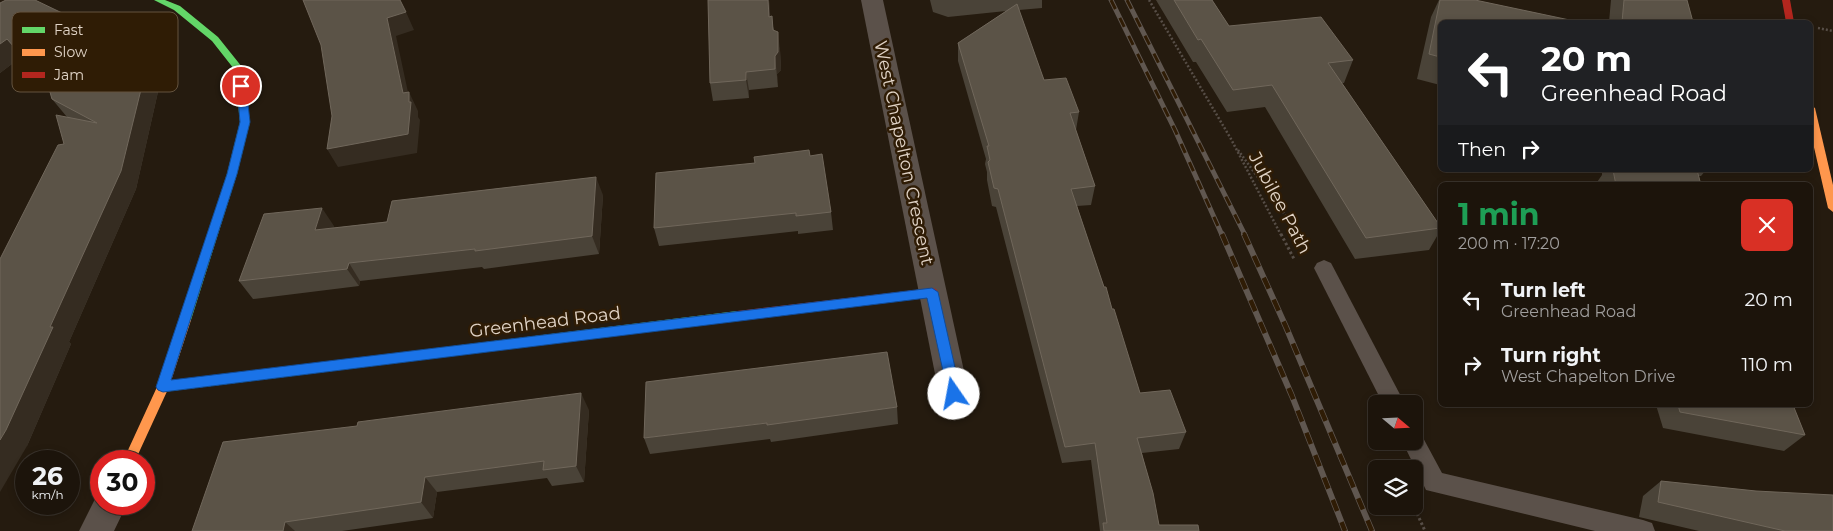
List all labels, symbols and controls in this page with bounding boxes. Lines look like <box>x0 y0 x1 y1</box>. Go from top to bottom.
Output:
legend <box>12 12 178 92</box>
text: Fast <box>54 21 84 39</box>
text: 20 m <box>1541 37 1632 80</box>
street label: West Chapelton Crescent <box>869 39 939 267</box>
icon: left <box>1458 40 1523 105</box>
text: Slow <box>54 43 88 61</box>
pin <box>220 65 262 107</box>
text: Jam <box>53 66 84 84</box>
icon: arrive <box>227 72 255 100</box>
text: Greenhead Road <box>1541 80 1727 107</box>
icon: right <box>1516 135 1544 163</box>
text: Then <box>1458 138 1506 161</box>
street label: Jubilee Path <box>1243 147 1316 258</box>
text: 1 min <box>1458 196 1539 233</box>
button: close <box>1741 199 1793 251</box>
text: 200 m · 17:20 <box>1458 234 1560 253</box>
text: Turn left <box>1501 279 1586 302</box>
icon: left <box>1458 286 1486 314</box>
text: 20 m <box>1745 288 1793 311</box>
street label: Greenhead Road <box>468 302 622 342</box>
text: Greenhead Road <box>1501 302 1636 321</box>
text: Turn right <box>1501 344 1601 367</box>
icon: right <box>1458 351 1486 379</box>
text: 110 m <box>1742 353 1793 376</box>
position arrow <box>927 367 979 419</box>
text: West Chapelton Drive <box>1501 367 1675 386</box>
north arrow <box>1368 395 1422 450</box>
map controls <box>1368 395 1423 515</box>
speed limit sign: 30 <box>90 450 155 515</box>
button: layers <box>1368 460 1423 515</box>
text: 26 <box>32 461 63 491</box>
text: km/h <box>31 487 64 502</box>

